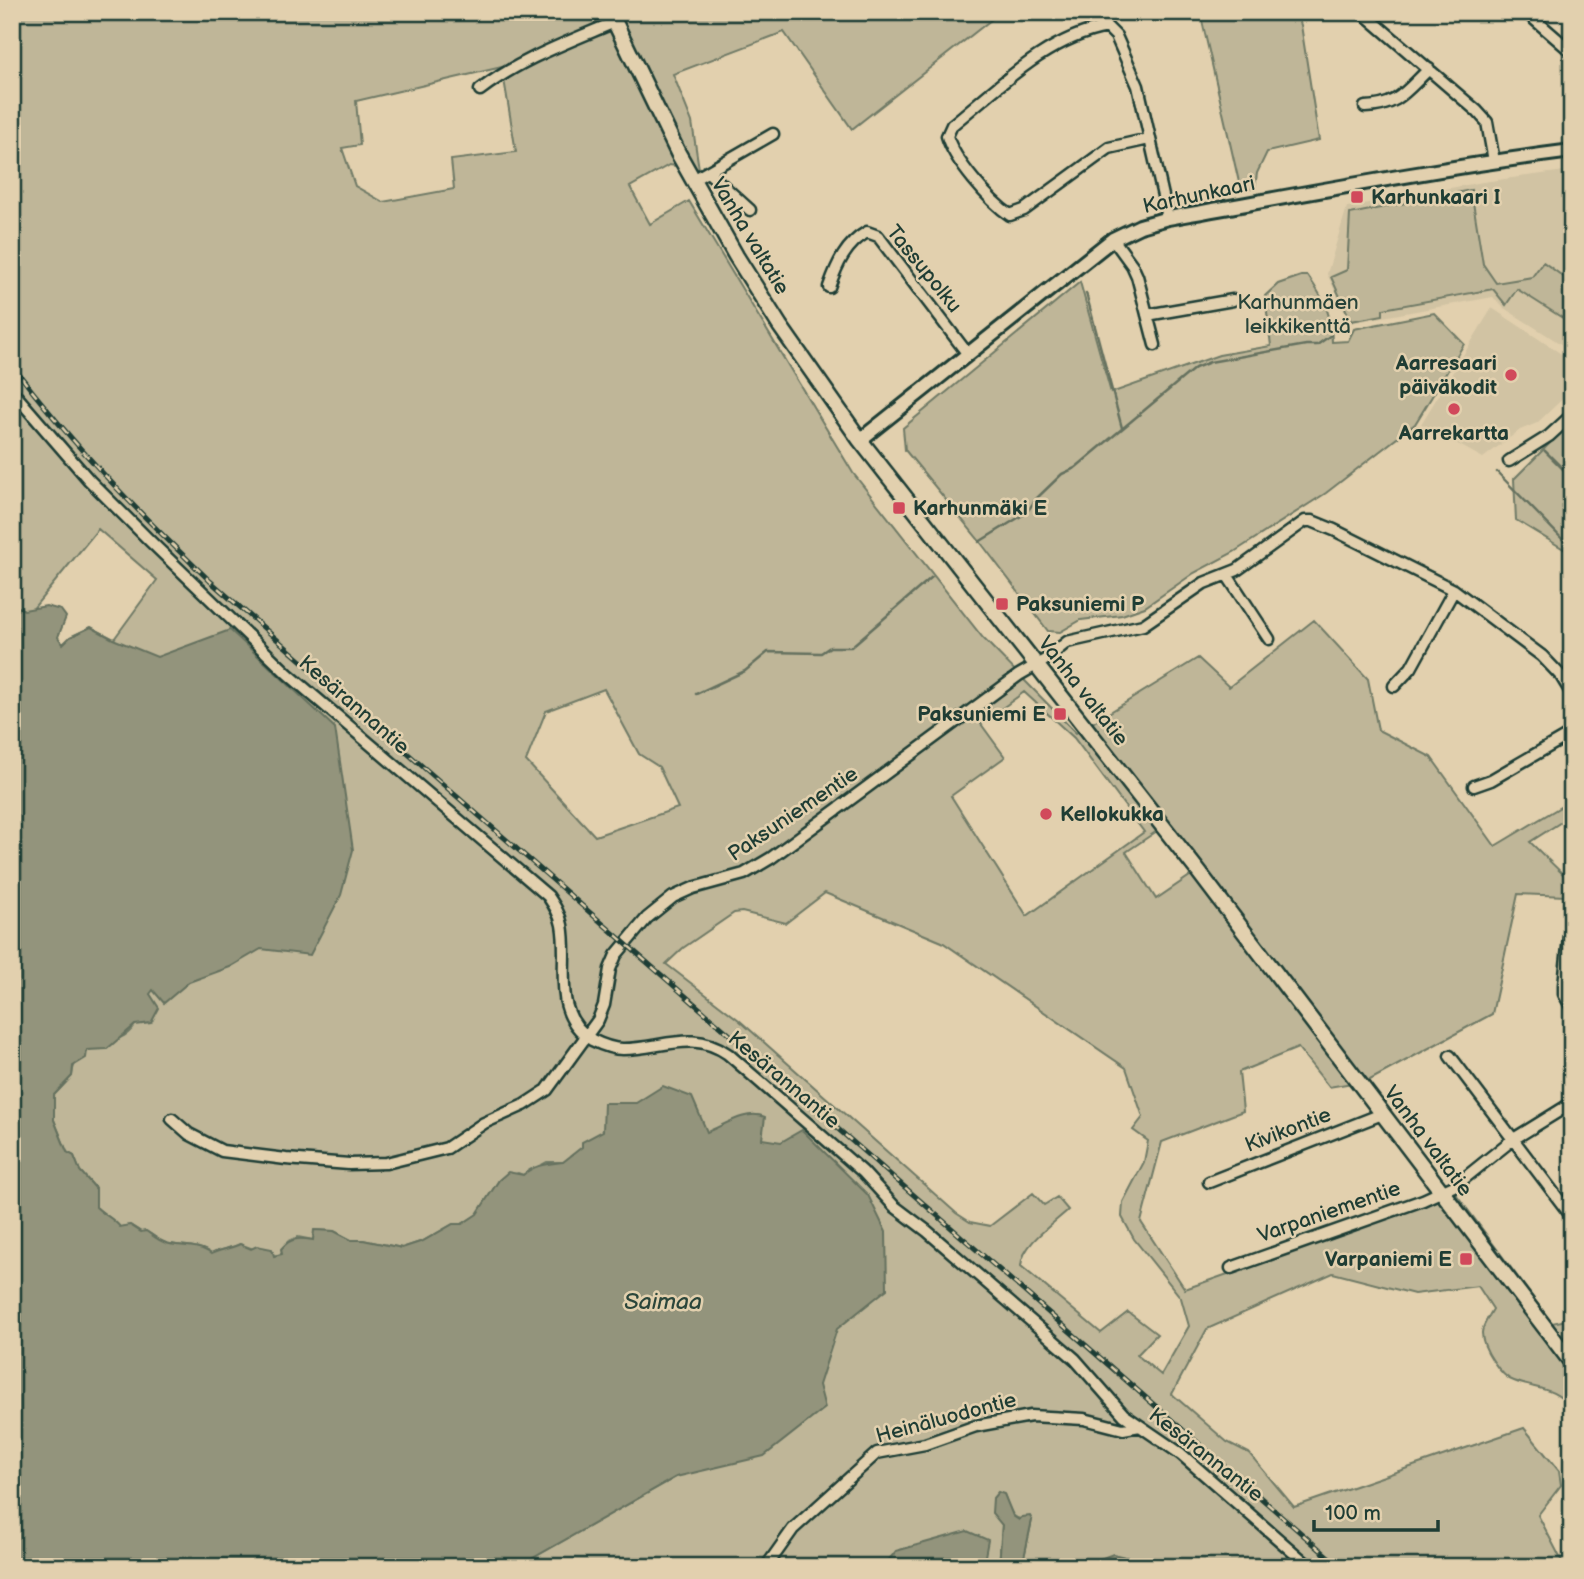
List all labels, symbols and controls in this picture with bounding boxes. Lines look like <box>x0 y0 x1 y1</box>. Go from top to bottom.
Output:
street label: Karhunkaari <box>1141 171 1257 219</box>
street label: Vanha valtatie <box>705 173 795 299</box>
place label: Karhunkaari I <box>1371 185 1501 210</box>
marker: Karhunkaari I <box>1349 189 1365 205</box>
street label: Tassupolku <box>881 220 967 318</box>
park label: Karhunmäen leikkikenttä <box>1237 290 1359 339</box>
place label: Aarresaari päiväkodit <box>1395 351 1497 400</box>
marker: Aarresaari päiväkodit <box>1503 367 1519 383</box>
marker: Aarrekartta <box>1446 401 1462 417</box>
place label: Aarrekartta <box>1398 421 1509 446</box>
place label: Karhunmäki E <box>913 496 1047 521</box>
marker: Karhunmäki E <box>891 500 907 516</box>
place label: Paksuniemi P <box>1016 592 1145 617</box>
marker: Paksuniemi P <box>994 596 1010 612</box>
street label: Vanha valtatie <box>1032 631 1134 751</box>
street label: Kesärannantie <box>294 650 414 760</box>
place label: Paksuniemi E <box>917 702 1046 727</box>
marker: Paksuniemi E <box>1052 706 1068 722</box>
street label: Paksuniementie <box>723 761 863 867</box>
place label: Kellokukka <box>1060 802 1164 827</box>
marker: Kellokukka <box>1038 806 1054 822</box>
street label: Kesärannantie <box>723 1026 845 1134</box>
street label: Vanha valtatie <box>1378 1081 1478 1201</box>
street label: Kivikontie <box>1241 1102 1335 1158</box>
street label: Varpaniementie <box>1254 1176 1404 1248</box>
place label: Varpaniemi E <box>1325 1247 1452 1272</box>
marker: Varpaniemi E <box>1458 1251 1474 1267</box>
water label: Saimaa <box>624 1288 702 1316</box>
street label: Heinäluodontie <box>873 1387 1019 1449</box>
street label: Kesärannantie <box>1144 1403 1268 1507</box>
scale bar <box>1314 1488 1439 1532</box>
text: 100 m <box>1325 1501 1381 1526</box>

